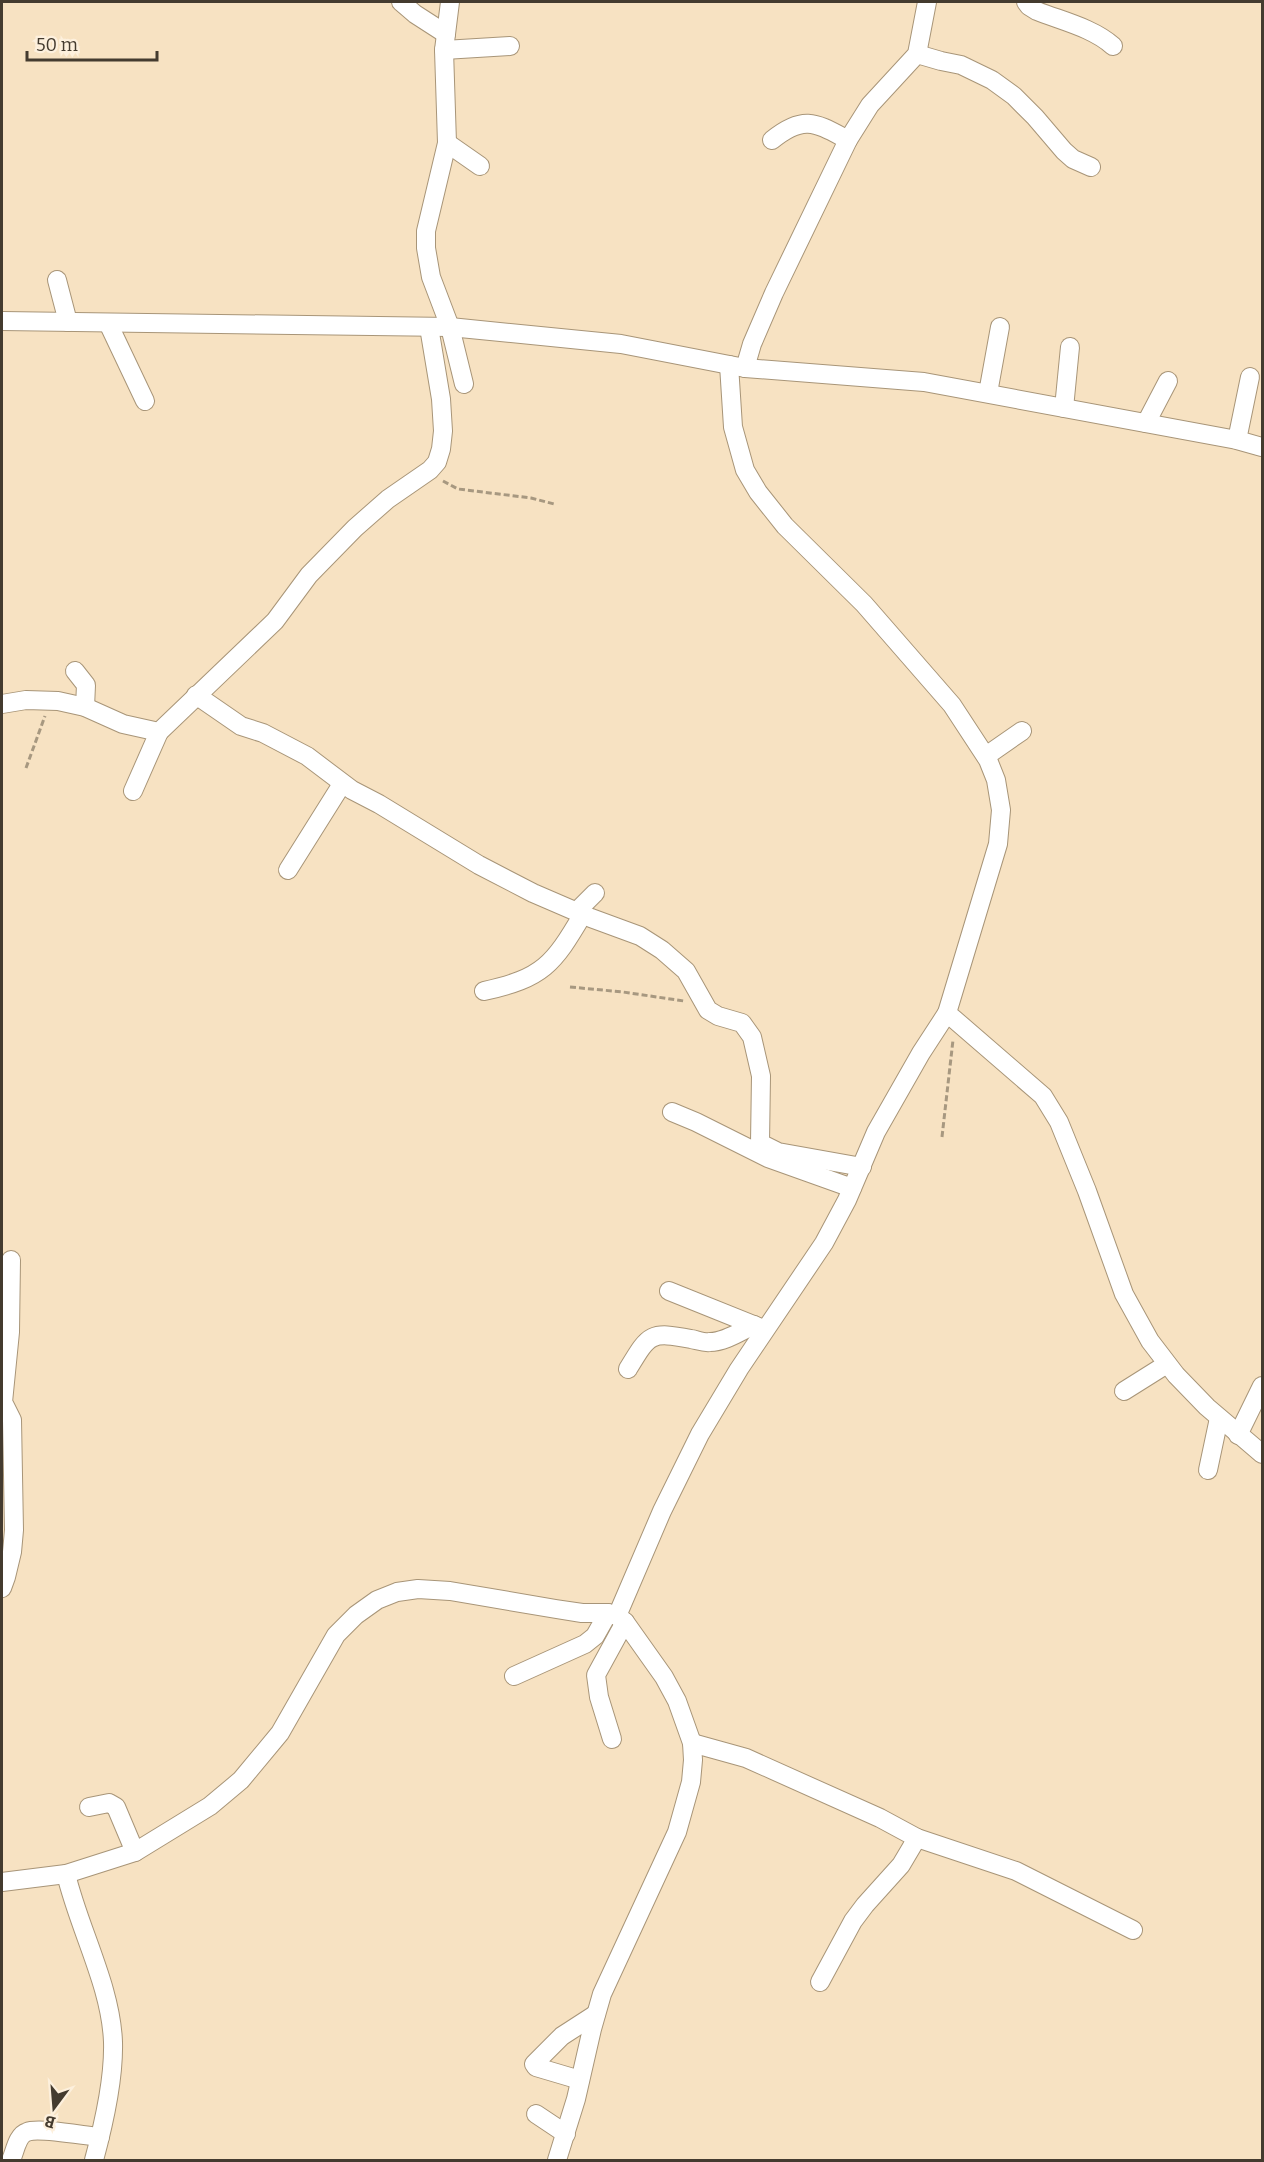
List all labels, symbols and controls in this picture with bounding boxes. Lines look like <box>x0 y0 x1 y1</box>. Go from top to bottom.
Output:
scale bar <box>27 24 158 62</box>
text: 50 m <box>36 34 78 56</box>
north arrow <box>24 2078 84 2138</box>
text: B <box>42 2111 58 2132</box>

